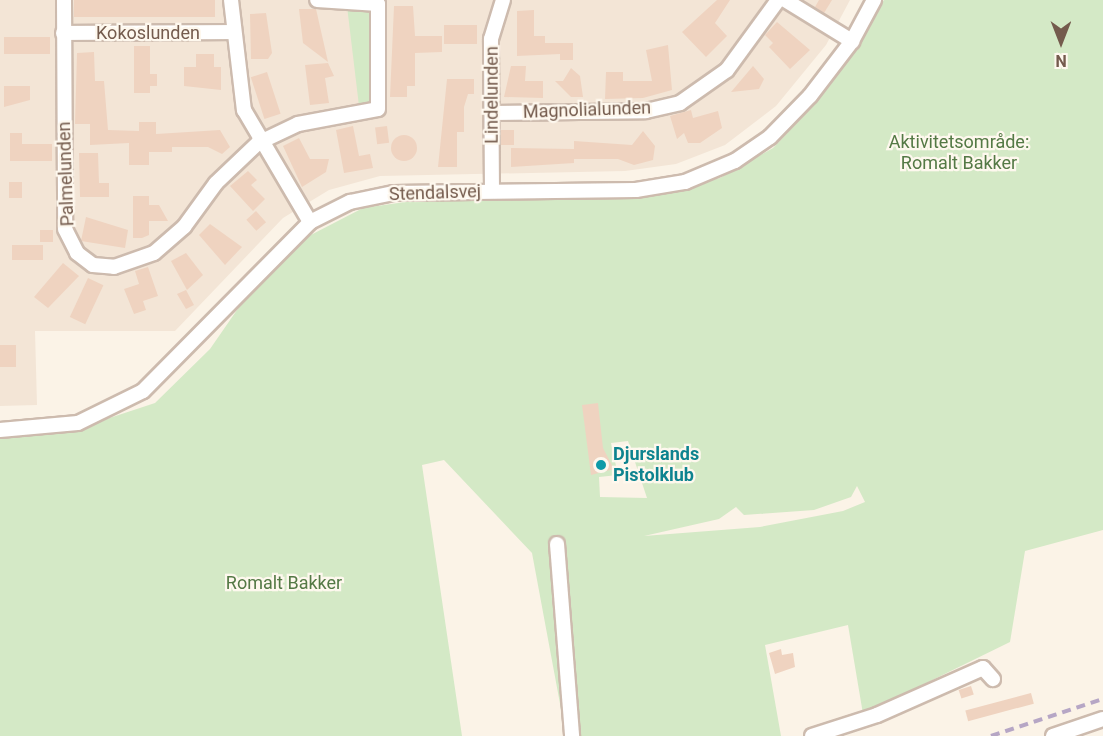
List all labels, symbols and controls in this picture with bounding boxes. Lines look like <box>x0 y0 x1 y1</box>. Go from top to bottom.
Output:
north arrow <box>1031 12 1091 72</box>
street label: Kokoslunden <box>96 22 200 44</box>
street label: Lindelunden <box>481 46 503 144</box>
text: N <box>1055 51 1067 70</box>
street label: Magnolialunden <box>523 97 651 123</box>
street label: Palmelunden <box>53 121 79 227</box>
park label: Aktivitetsområde: Romalt Bakker <box>889 132 1029 174</box>
street label: Stendalsvej <box>389 181 481 205</box>
place label: Djurslands Pistolklub <box>613 444 699 486</box>
marker: Djurslands Pistolklub <box>594 458 608 472</box>
park label: Romalt Bakker <box>226 572 342 594</box>

